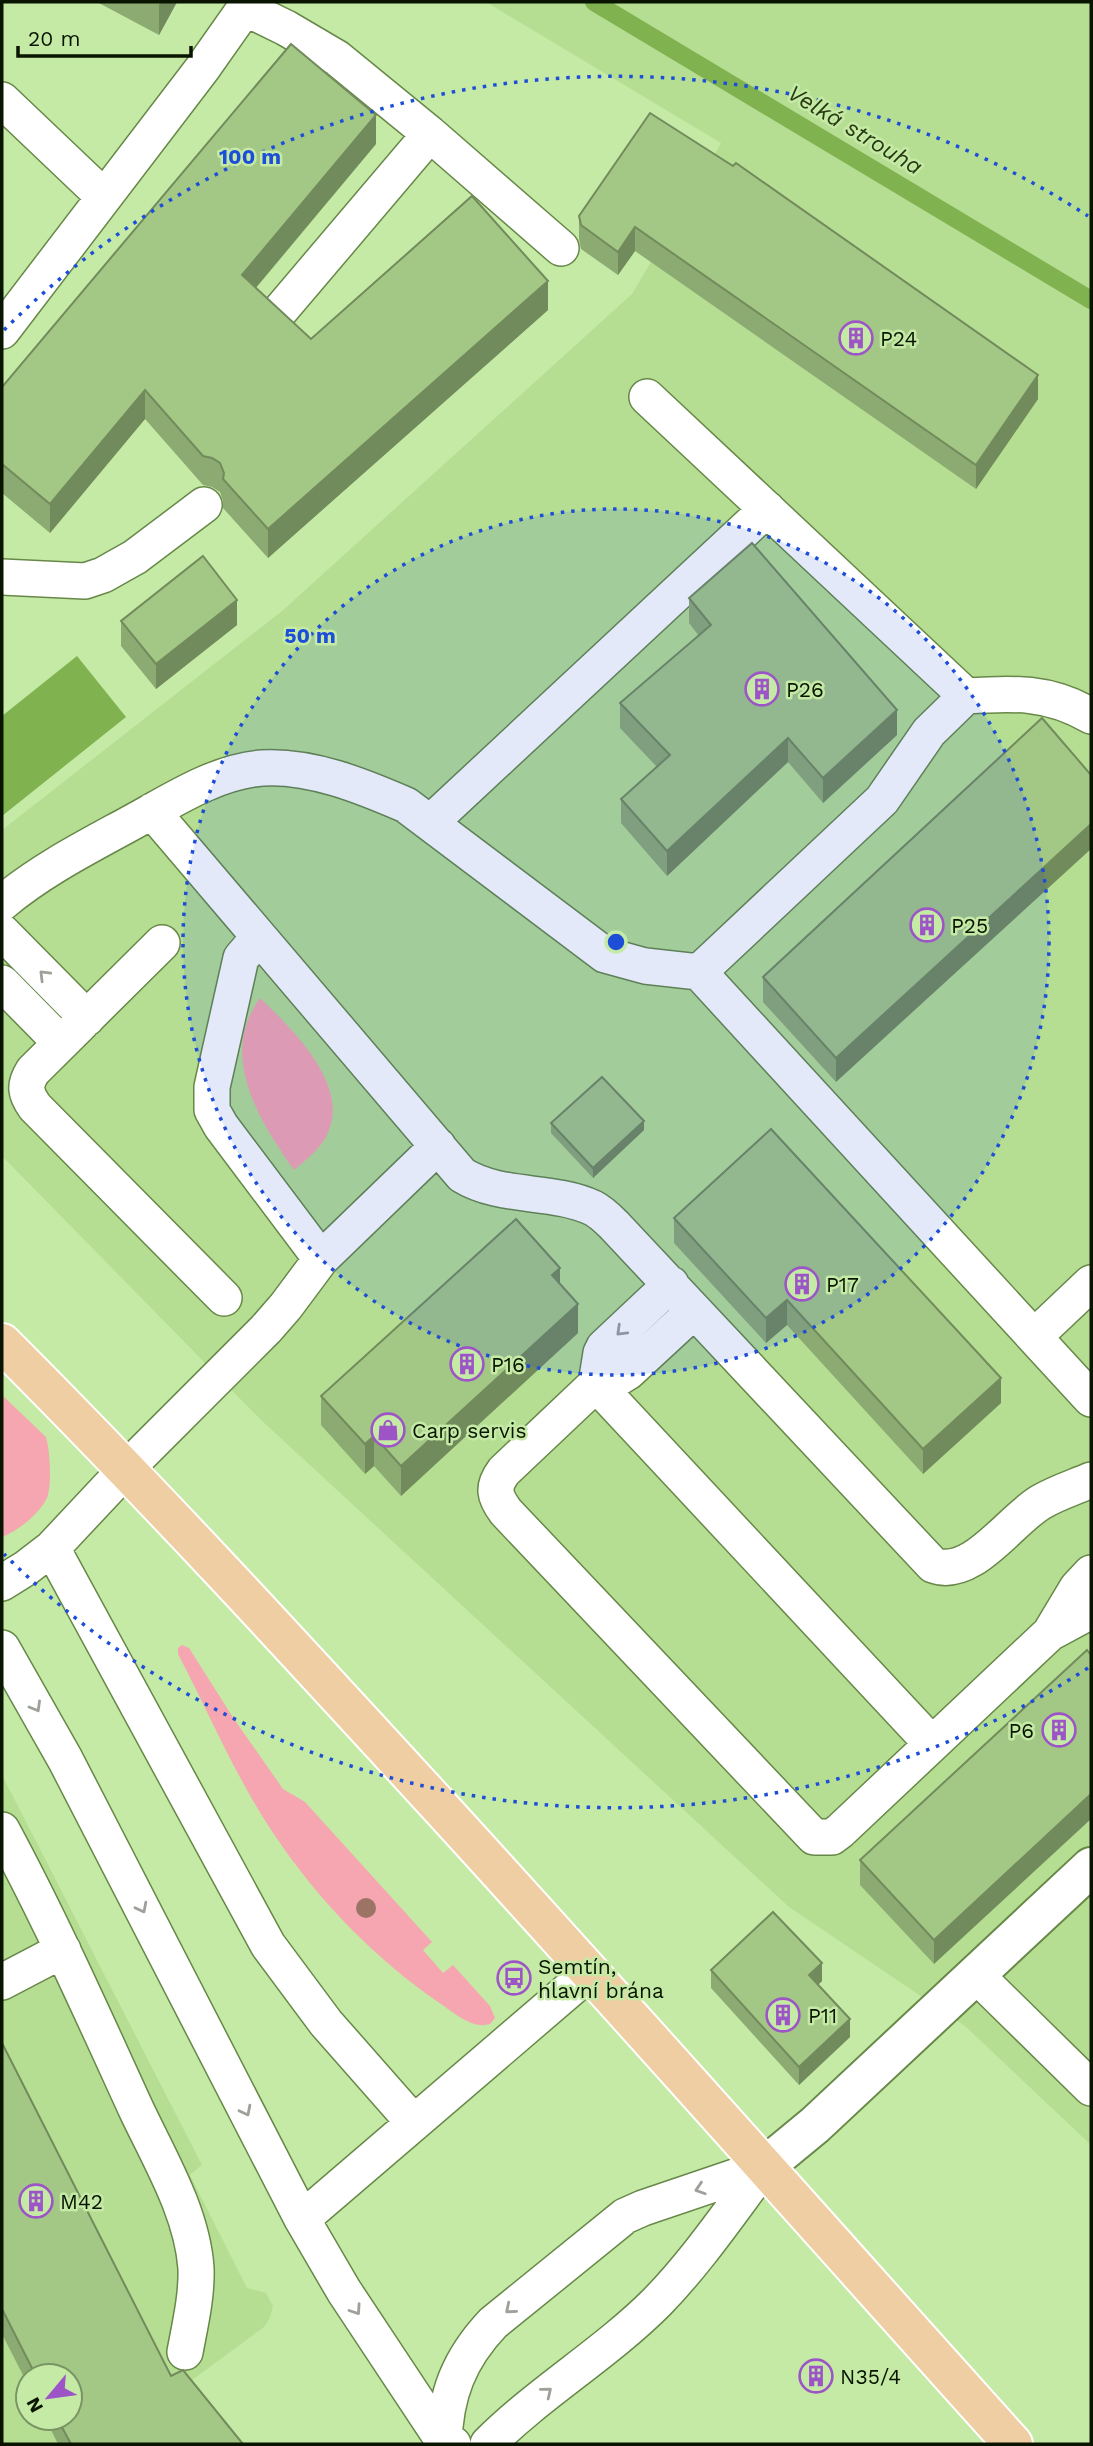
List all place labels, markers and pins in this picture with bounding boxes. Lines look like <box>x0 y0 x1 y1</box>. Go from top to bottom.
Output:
building icon: P24 <box>837 319 875 357</box>
place label: P24 <box>880 326 917 351</box>
building icon: P26 <box>743 670 781 708</box>
place label: P26 <box>786 677 824 702</box>
building icon: P25 <box>908 906 946 944</box>
place label: P25 <box>951 913 988 938</box>
centre of rings <box>604 930 628 954</box>
building icon: P17 <box>783 1265 821 1303</box>
place label: P17 <box>826 1272 859 1297</box>
building icon: P16 <box>448 1345 486 1383</box>
place label: P16 <box>491 1352 525 1377</box>
shop icon: Carp servis <box>369 1411 407 1449</box>
place label: Carp servis <box>412 1418 527 1443</box>
building icon: P6 <box>1040 1711 1078 1749</box>
place label: P6 <box>1008 1718 1034 1743</box>
place label: Semtín, hlavní brána <box>538 1954 664 2003</box>
bus stop icon: Semtín, hlavní brána <box>495 1959 533 1997</box>
building icon: P11 <box>764 1996 802 2034</box>
place label: P11 <box>808 2003 837 2028</box>
building icon: M42 <box>17 2182 55 2220</box>
place label: M42 <box>60 2189 103 2214</box>
building icon: N35/4 <box>797 2357 835 2395</box>
place label: N35/4 <box>840 2364 901 2389</box>

